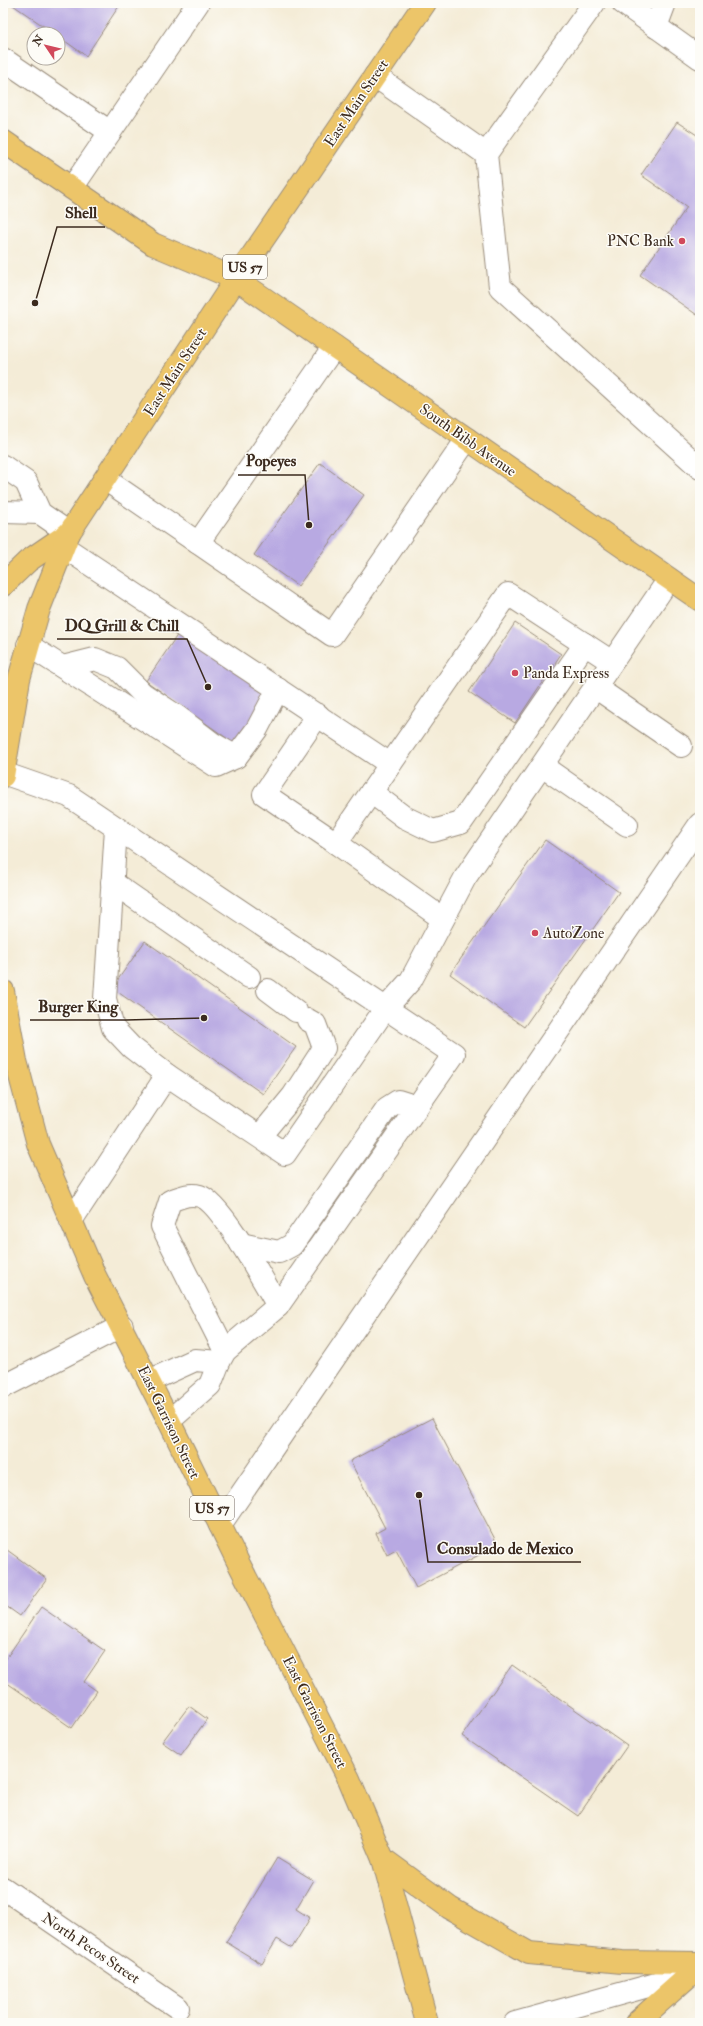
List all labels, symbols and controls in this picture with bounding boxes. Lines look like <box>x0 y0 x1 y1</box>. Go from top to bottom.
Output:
north arrow <box>26 26 66 66</box>
text: N <box>29 32 47 49</box>
street label: East Main Street <box>320 56 393 151</box>
callout: Shell <box>57 199 105 227</box>
text: Shell <box>65 203 98 223</box>
place label: PNC Bank <box>607 232 674 251</box>
marker: PNC Bank <box>677 236 687 246</box>
road number: US 57 <box>223 255 267 279</box>
street label: East Main Street <box>140 324 211 420</box>
street label: South Bibb Avenue <box>416 400 520 481</box>
callout: Popeyes <box>238 447 305 475</box>
text: Popeyes <box>246 451 297 472</box>
callout: DQ Grill & Chill <box>57 611 187 639</box>
text: DQ Grill & Chill <box>65 616 180 636</box>
place label: Panda Express <box>523 664 609 684</box>
marker: Panda Express <box>510 668 520 678</box>
place label: AutoZone <box>542 924 604 943</box>
marker: AutoZone <box>530 928 540 938</box>
callout: Burger King <box>30 992 126 1020</box>
text: Burger King <box>38 997 119 1018</box>
street label: East Garrison Street <box>133 1363 204 1482</box>
road number: US 57 <box>190 1496 234 1520</box>
callout: Consulado de Mexico <box>428 1534 581 1562</box>
text: Consulado de Mexico <box>437 1539 573 1559</box>
street label: East Garrison Street <box>278 1653 351 1772</box>
street label: North Pecos Street <box>38 1909 143 1988</box>

